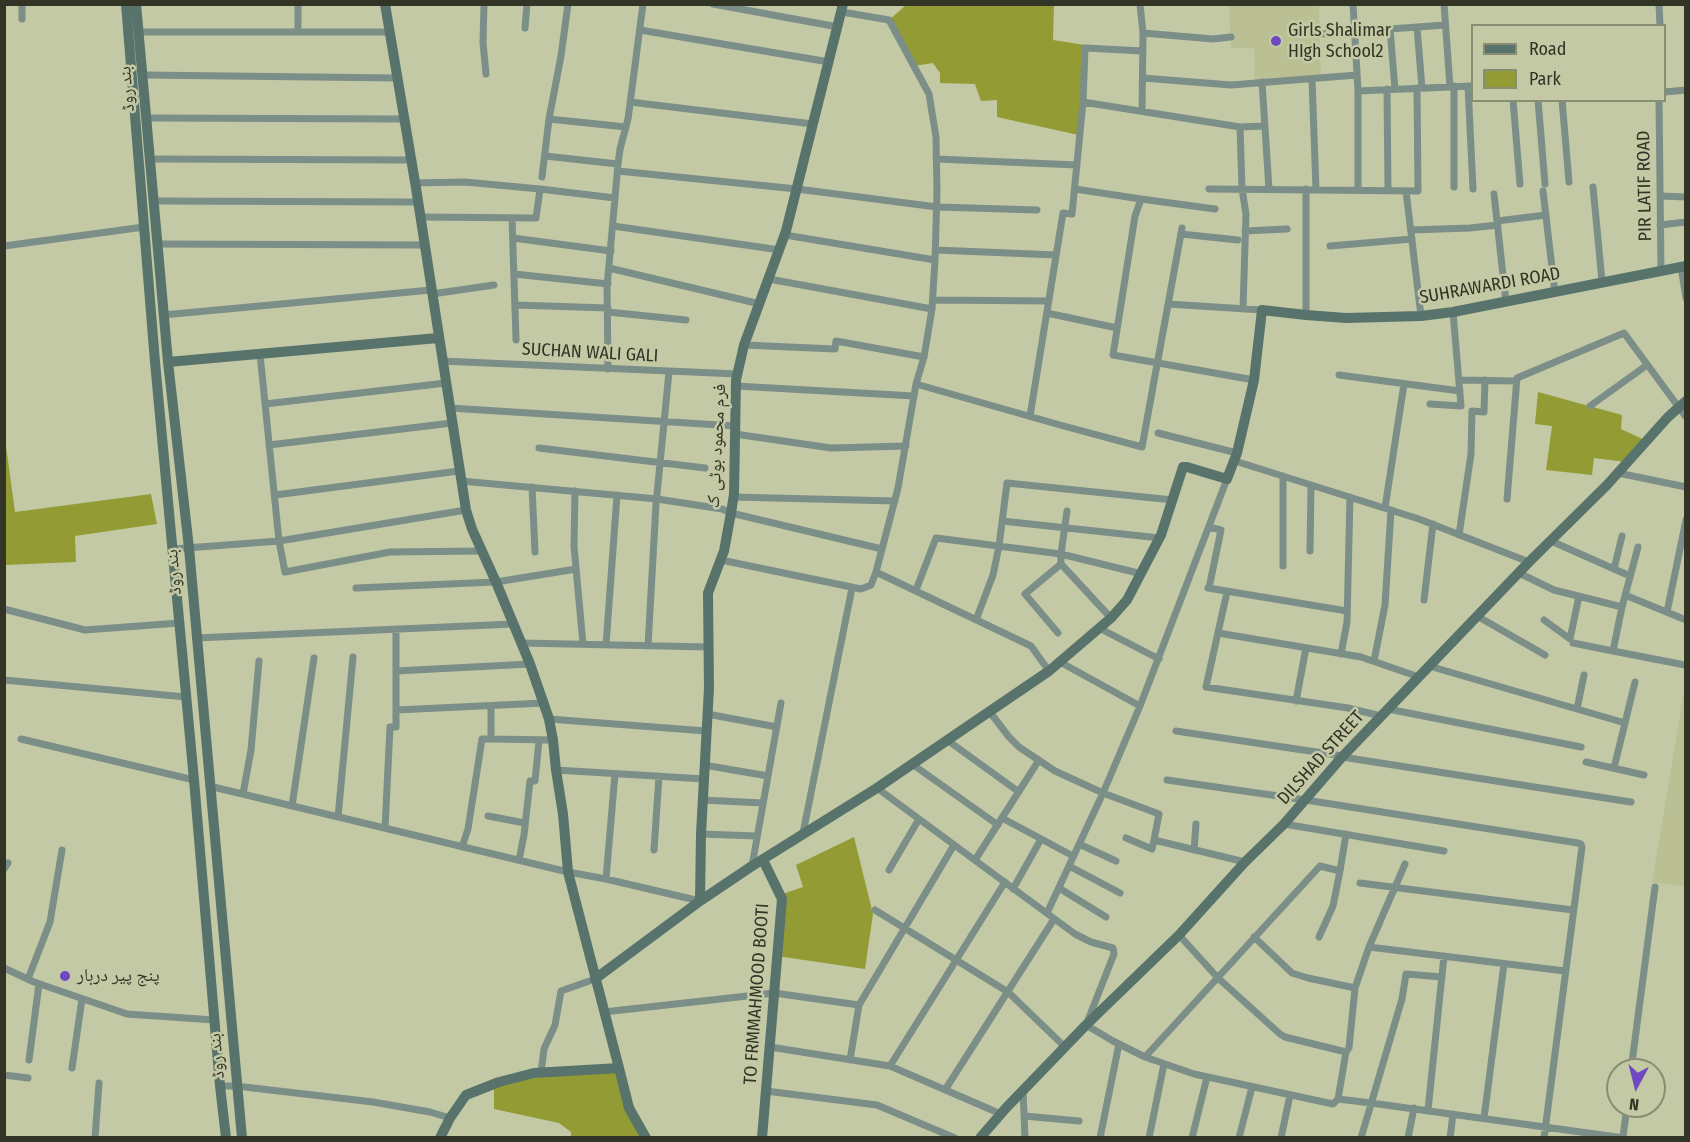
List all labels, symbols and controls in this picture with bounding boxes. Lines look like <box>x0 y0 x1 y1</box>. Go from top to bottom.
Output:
place label: Girls Shalimar HIgh School2 <box>1288 20 1391 63</box>
legend <box>1471 24 1666 102</box>
marker: Girls Shalimar HIgh School2 <box>1269 34 1283 48</box>
text: Road <box>1529 38 1566 60</box>
street label: بند روڈ <box>114 65 140 113</box>
text: Park <box>1529 68 1561 90</box>
street label: PIR LATIF ROAD <box>1633 131 1657 241</box>
street label: SUHRAWARDI ROAD <box>1418 263 1562 309</box>
street label: SUCHAN WALI GALI <box>521 339 659 367</box>
street label: فرم محمود بوٹی ک <box>703 383 731 509</box>
street label: بند روڈ <box>161 548 187 596</box>
street label: DILSHAD STREET <box>1273 707 1369 809</box>
street label: TO FRMMAHMOOD BOOTI <box>740 903 774 1085</box>
place label: پنج پیر دربار <box>77 965 160 987</box>
marker: پنج پیر دربار <box>58 969 72 983</box>
street label: بند روڈ <box>204 1032 230 1080</box>
north arrow <box>1606 1058 1666 1118</box>
text: N <box>1628 1094 1640 1114</box>

